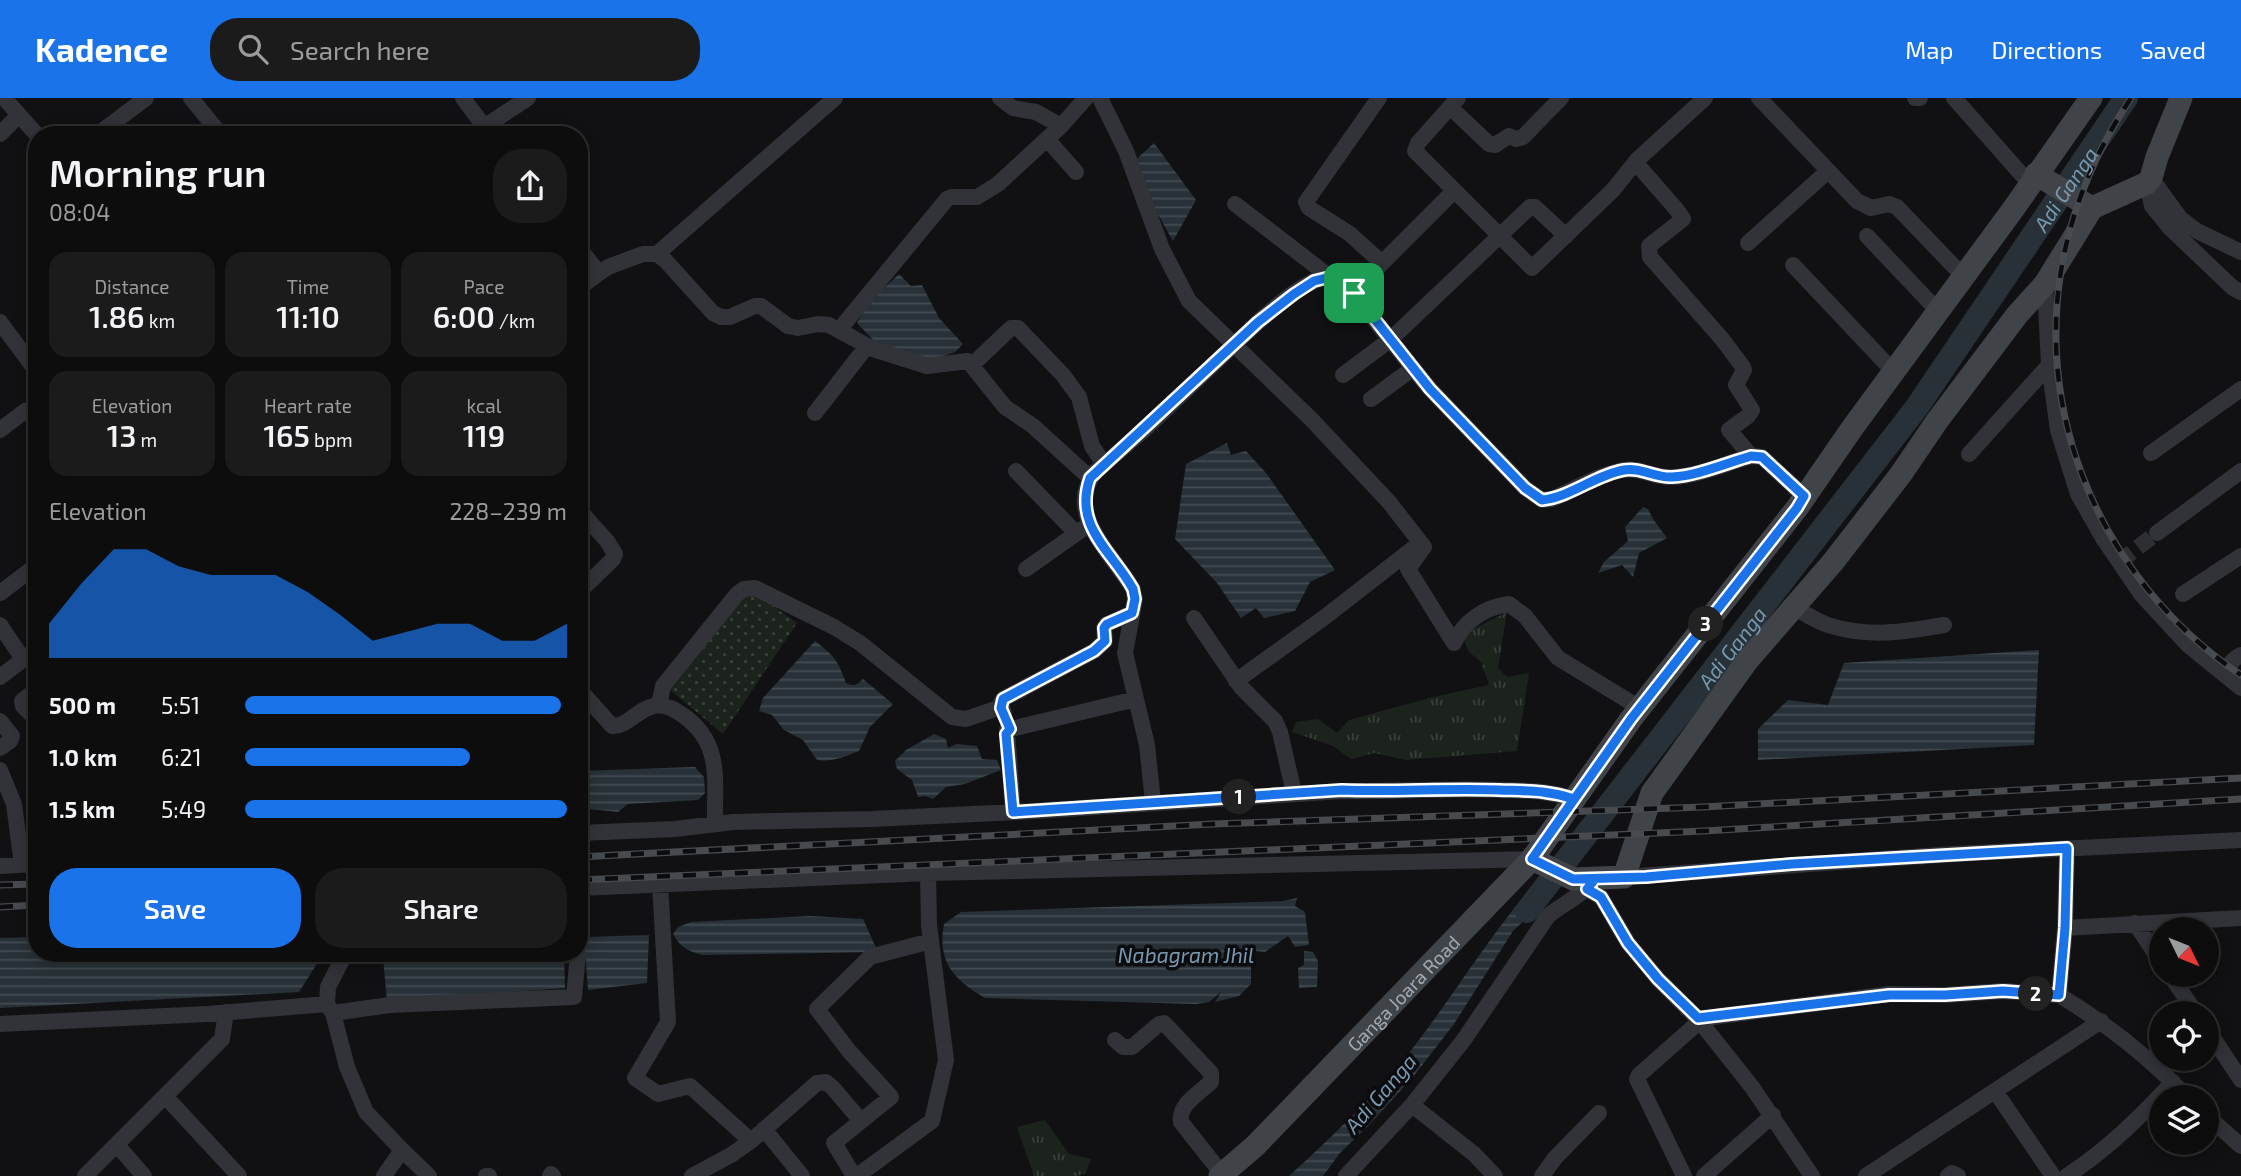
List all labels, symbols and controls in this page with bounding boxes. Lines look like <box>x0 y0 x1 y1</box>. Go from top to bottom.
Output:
search box <box>210 18 700 81</box>
text: Kadence <box>35 29 168 69</box>
icon: search <box>234 30 272 68</box>
text: Search here <box>290 34 430 65</box>
text: Map <box>1905 35 1953 64</box>
text: Directions <box>1991 35 2102 64</box>
text: Saved <box>2140 35 2206 64</box>
water label: Adi Ganga <box>2027 142 2102 236</box>
text: Morning run <box>49 149 267 195</box>
button: share <box>493 149 567 223</box>
text: 08:04 <box>49 198 110 226</box>
pin <box>1324 263 1384 323</box>
icon: arrive <box>1335 274 1373 312</box>
text: Distance <box>94 275 170 298</box>
text: Time <box>287 275 329 298</box>
text: Pace <box>464 275 504 298</box>
text: 1.86 <box>89 298 145 334</box>
text: 11:10 <box>276 298 340 334</box>
text: 6:00 <box>433 298 495 334</box>
text: km <box>145 309 175 332</box>
text: /km <box>495 309 535 332</box>
text: Elevation <box>92 394 172 417</box>
text: Heart rate <box>264 394 352 417</box>
text: kcal <box>467 394 501 417</box>
text: 13 <box>107 417 136 453</box>
text: 165 <box>263 417 310 453</box>
text: 119 <box>463 417 505 453</box>
text: m <box>136 428 157 451</box>
text: bpm <box>310 428 353 451</box>
text: Elevation <box>49 497 147 525</box>
text: 228–239 m <box>449 497 567 525</box>
water label: Adi Ganga <box>1691 601 1771 693</box>
pin: 3 <box>1688 606 1724 642</box>
text: 3 <box>1700 612 1711 635</box>
text: 500 m <box>49 691 116 719</box>
text: 5:51 <box>161 691 200 719</box>
text: 1.0 km <box>49 743 117 771</box>
text: 6:21 <box>161 743 202 771</box>
pin: 1 <box>1222 780 1256 814</box>
text: 1 <box>1234 785 1243 808</box>
text: 1.5 km <box>49 795 115 823</box>
text: 5:49 <box>161 795 206 823</box>
button: Save <box>49 868 301 948</box>
button: Share <box>315 868 567 948</box>
north arrow <box>2149 917 2219 987</box>
map controls <box>2149 917 2219 1155</box>
street label: Ganga Joara Road <box>1342 930 1464 1055</box>
water label: Nabagram Jhil <box>1118 942 1254 967</box>
pin: 2 <box>2018 976 2054 1012</box>
text: 2 <box>2030 982 2041 1005</box>
button: locate <box>2149 1001 2219 1071</box>
water label: Adi Ganga <box>1338 1048 1421 1138</box>
button: layers <box>2149 1085 2219 1155</box>

